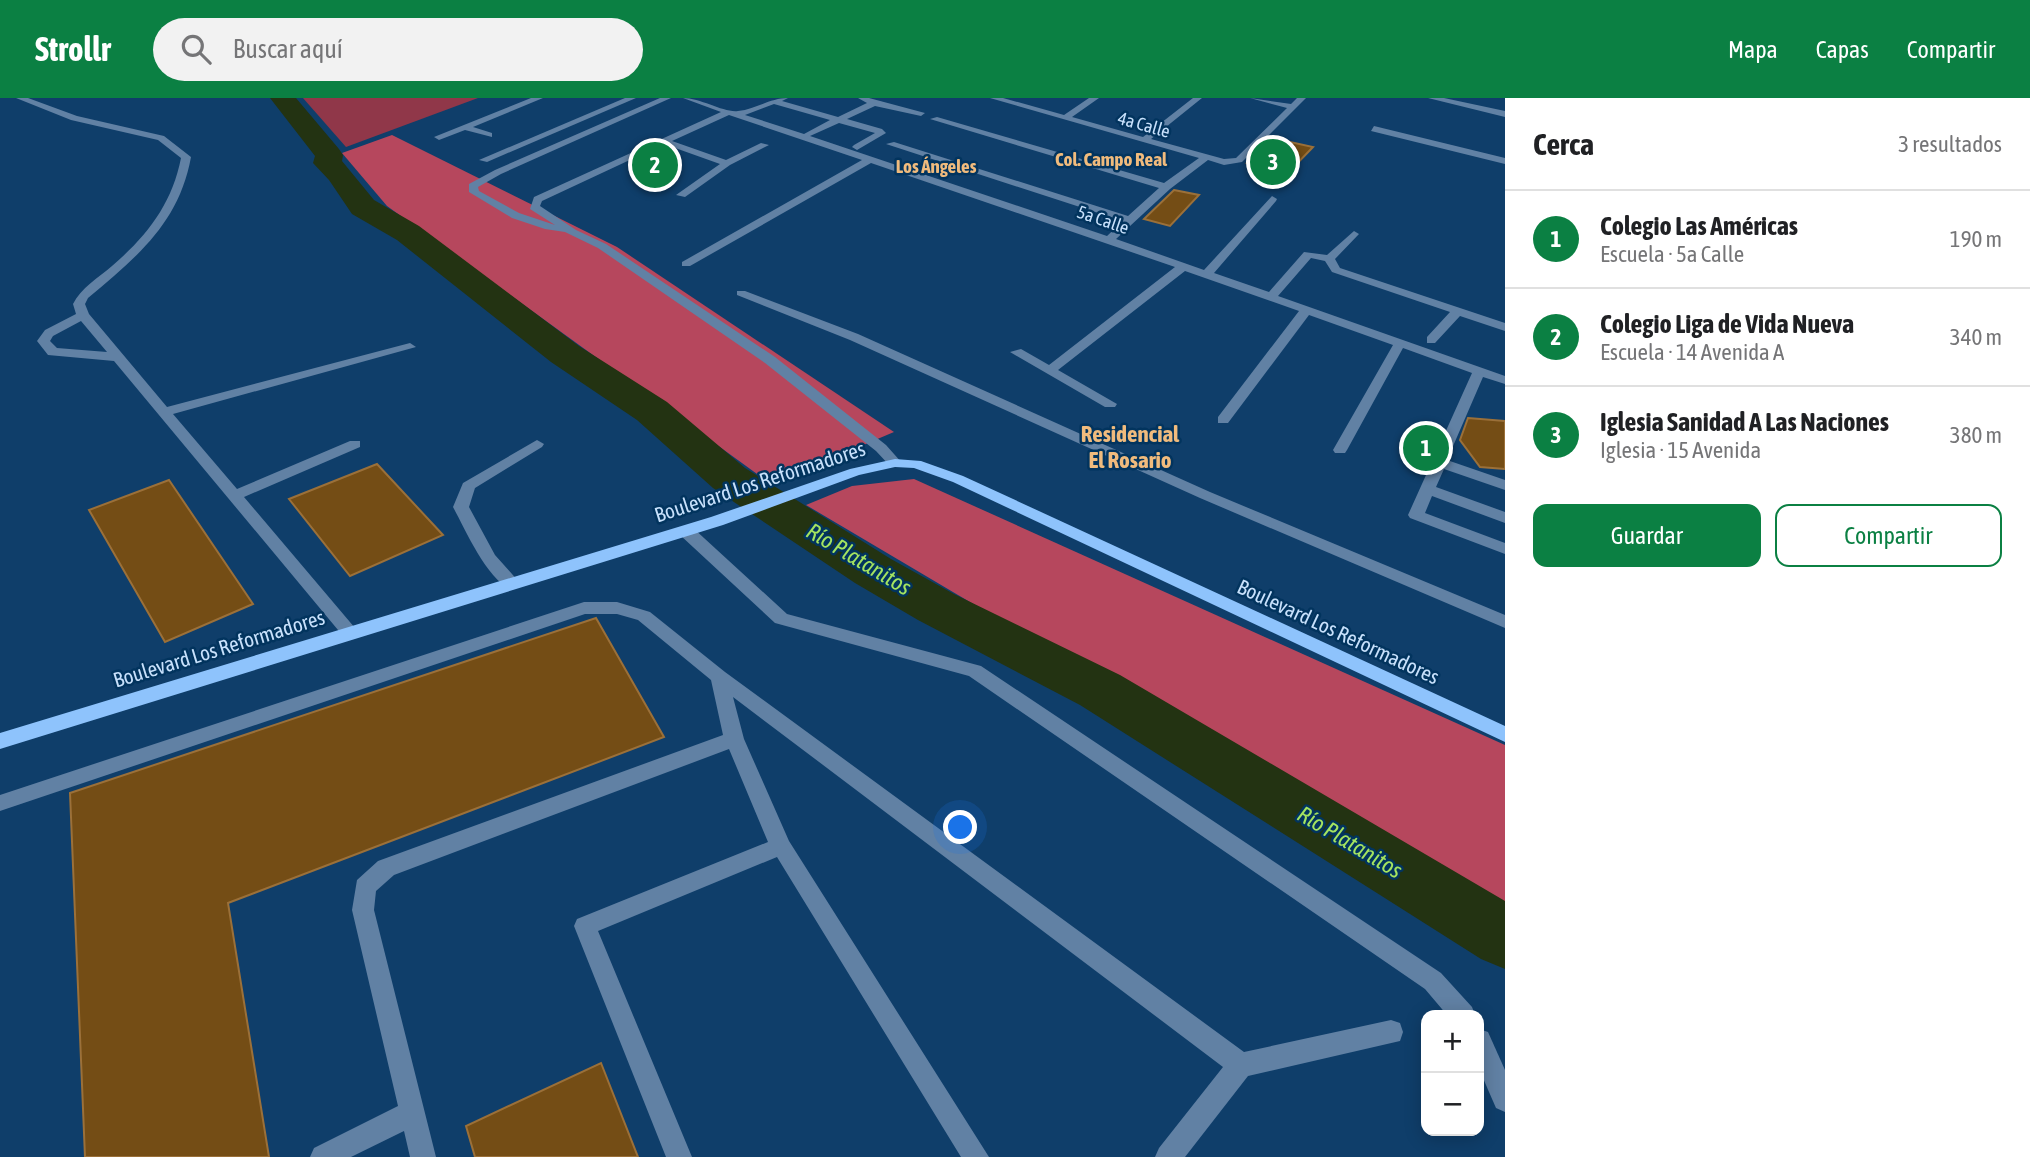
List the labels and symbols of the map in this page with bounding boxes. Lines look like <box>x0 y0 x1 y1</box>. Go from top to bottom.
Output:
street label: 4a Calle <box>1116 107 1173 142</box>
pin: 3 <box>1250 136 1296 188</box>
pin: 2 <box>632 139 678 191</box>
district label: Col. Campo Real <box>1055 148 1168 170</box>
district label: Los Ángeles <box>896 155 977 177</box>
street label: 5a Calle <box>1075 201 1132 238</box>
district label: Residencial El Rosario <box>1081 421 1180 473</box>
pin: 1 <box>1403 422 1449 474</box>
street label: Boulevard Los Reformadores <box>651 436 868 526</box>
water label: Río Platanitos <box>802 518 916 600</box>
street label: Boulevard Los Reformadores <box>1234 574 1443 688</box>
street label: Boulevard Los Reformadores <box>110 604 327 692</box>
water label: Río Platanitos <box>1293 801 1407 883</box>
your location <box>943 810 977 844</box>

